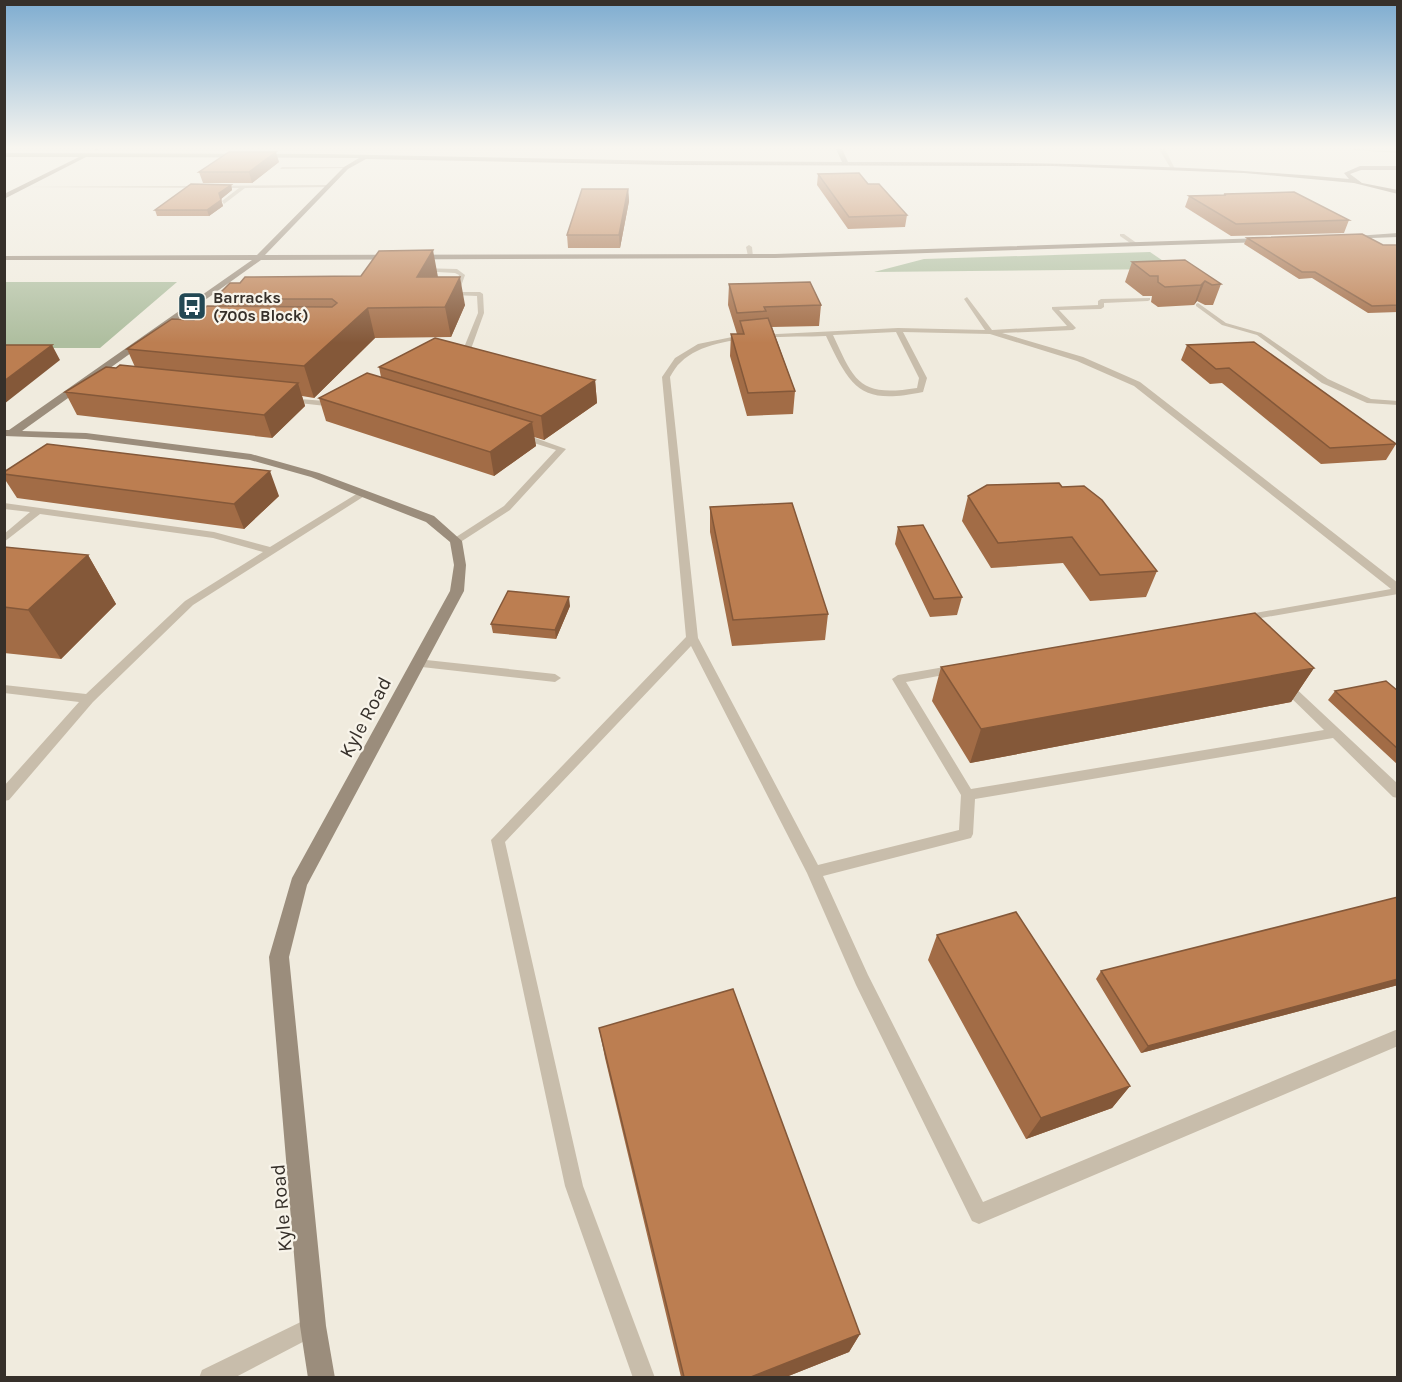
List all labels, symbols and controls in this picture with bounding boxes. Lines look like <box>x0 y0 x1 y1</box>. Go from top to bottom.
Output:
place label: Barracks (700s Block) <box>213 288 309 325</box>
bus stop icon: Barracks (700s Block) <box>176 290 208 322</box>
street label: Kyle Road <box>335 673 396 762</box>
street label: Kyle Road <box>266 1163 297 1253</box>

